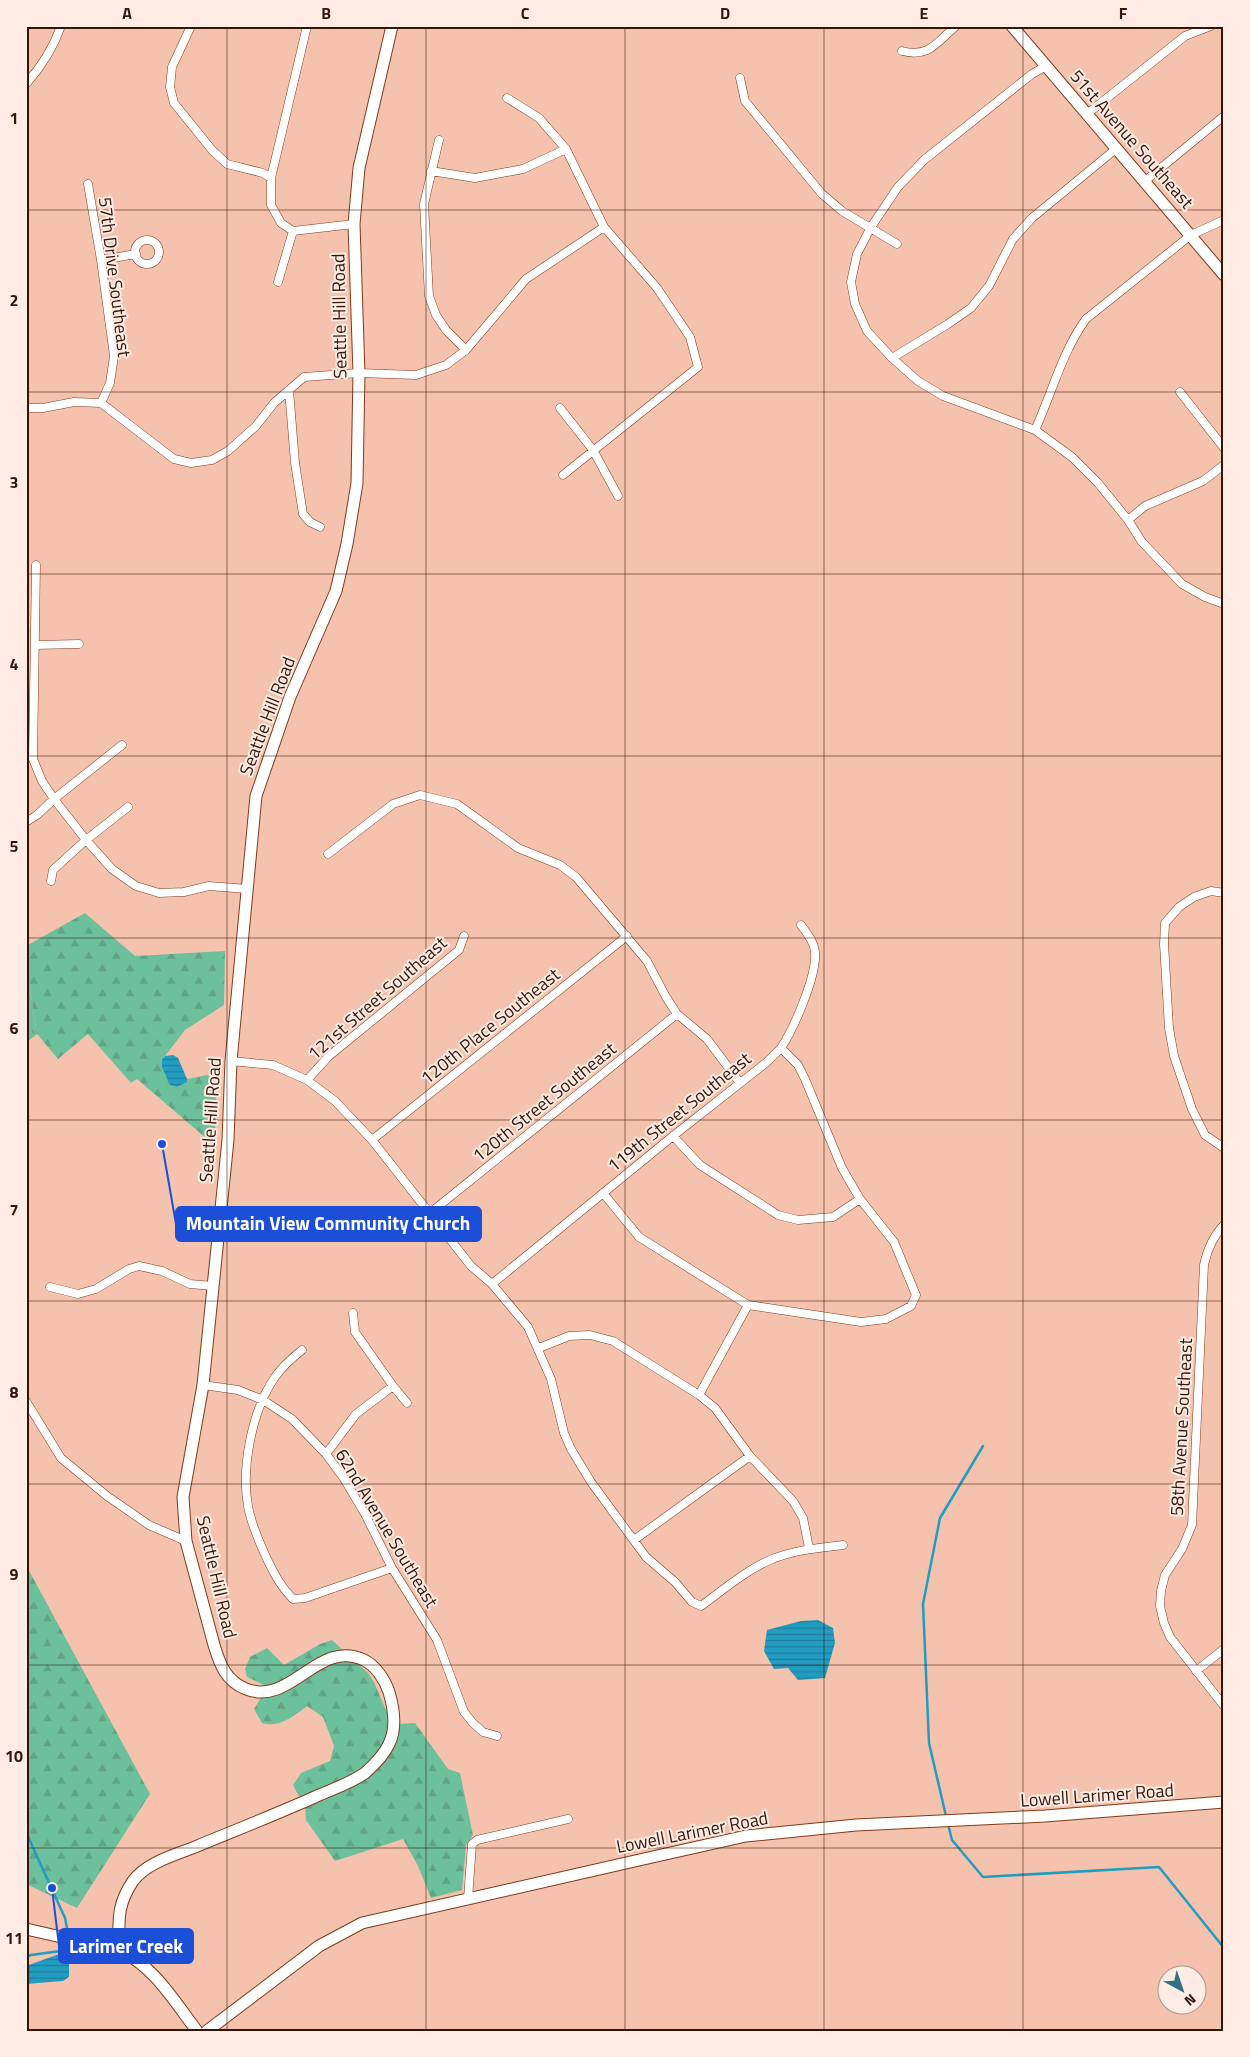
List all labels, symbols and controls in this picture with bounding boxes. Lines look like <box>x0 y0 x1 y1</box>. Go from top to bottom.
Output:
text: A <box>122 1 132 25</box>
text: B <box>321 1 331 25</box>
text: C <box>521 1 530 25</box>
text: D <box>720 1 730 25</box>
text: E <box>920 1 929 25</box>
text: F <box>1119 1 1128 25</box>
street label: 51st Avenue Southeast <box>1064 63 1201 215</box>
text: 1 <box>10 106 18 130</box>
street label: 57th Drive Southeast <box>92 195 138 359</box>
street label: Seattle Hill Road <box>324 253 354 379</box>
text: 2 <box>10 288 18 312</box>
text: 3 <box>10 470 18 494</box>
text: 4 <box>10 652 19 676</box>
street label: Seattle Hill Road <box>232 653 302 779</box>
text: 5 <box>10 834 19 858</box>
street label: 121st Street Southeast <box>301 929 453 1066</box>
street label: 120th Place Southeast <box>415 961 566 1091</box>
text: 6 <box>10 1016 19 1040</box>
street label: 120th Street Southeast <box>466 1035 622 1169</box>
street label: 119th Street Southeast <box>601 1045 757 1179</box>
street label: Seattle Hill Road <box>192 1057 228 1183</box>
text: 7 <box>10 1198 18 1222</box>
callout: Mountain View Community Church <box>176 1207 481 1241</box>
text: Mountain View Community Church <box>186 1208 470 1237</box>
street label: 58th Avenue Southeast <box>1163 1337 1199 1517</box>
text: 8 <box>10 1380 19 1404</box>
street label: 62nd Avenue Southeast <box>329 1443 446 1613</box>
street label: Seattle Hill Road <box>190 1513 244 1641</box>
text: 9 <box>10 1562 19 1586</box>
text: 10 <box>5 1744 23 1768</box>
street label: Lowell Larimer Road <box>1019 1776 1175 1814</box>
street label: Lowell Larimer Road <box>614 1804 770 1860</box>
text: 11 <box>5 1926 23 1950</box>
callout: Larimer Creek <box>59 1929 193 1963</box>
text: Larimer Creek <box>69 1931 183 1960</box>
north arrow <box>1158 1964 1208 2014</box>
text: N <box>1180 1989 1201 2012</box>

